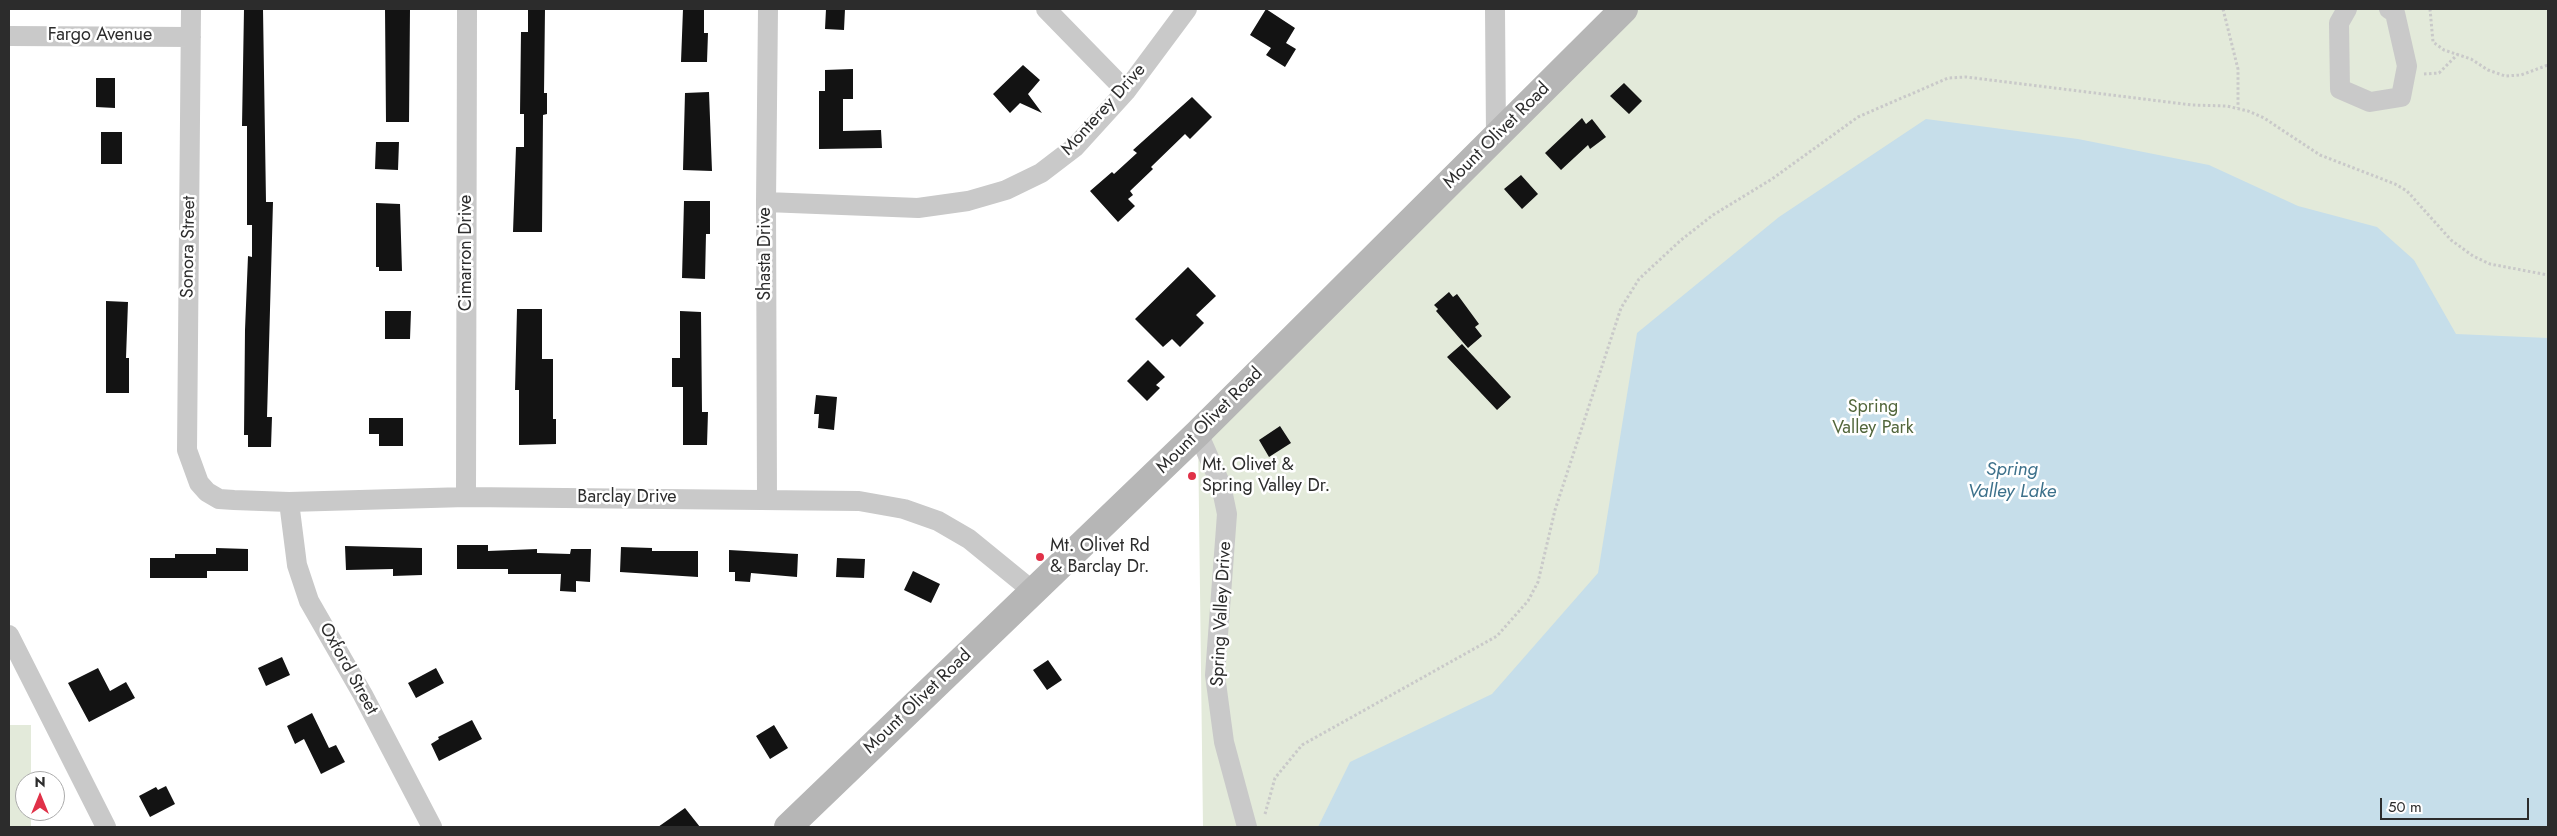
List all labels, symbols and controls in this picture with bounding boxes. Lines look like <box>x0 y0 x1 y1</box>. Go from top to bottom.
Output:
street label: Fargo Avenue <box>48 25 152 47</box>
street label: Monterey Drive <box>1057 60 1151 160</box>
street label: Mount Olivet Road <box>1439 78 1555 194</box>
street label: Cimarron Drive <box>456 195 478 311</box>
street label: Sonora Street <box>177 196 201 298</box>
street label: Shasta Drive <box>755 207 777 301</box>
street label: Mount Olivet Road <box>1152 363 1268 479</box>
park label: Spring Valley Park <box>1832 397 1914 439</box>
place label: Mt. Olivet & Spring Valley Dr. <box>1202 455 1330 498</box>
water label: Spring Valley Lake <box>1968 459 2056 503</box>
marker: Mt. Olivet & Spring Valley Dr. <box>1186 470 1198 482</box>
street label: Barclay Drive <box>577 487 677 509</box>
place label: Mt. Olivet Rd & Barclay Dr. <box>1050 536 1150 578</box>
street label: Spring Valley Drive <box>1207 541 1237 687</box>
marker: Mt. Olivet Rd & Barclay Dr. <box>1034 551 1046 563</box>
street label: Oxford Street <box>314 619 382 719</box>
street label: Mount Olivet Road <box>860 645 976 759</box>
north arrow <box>15 771 65 821</box>
text: N <box>34 772 46 792</box>
scale bar <box>2382 788 2531 820</box>
text: 50 m <box>2388 796 2422 818</box>

